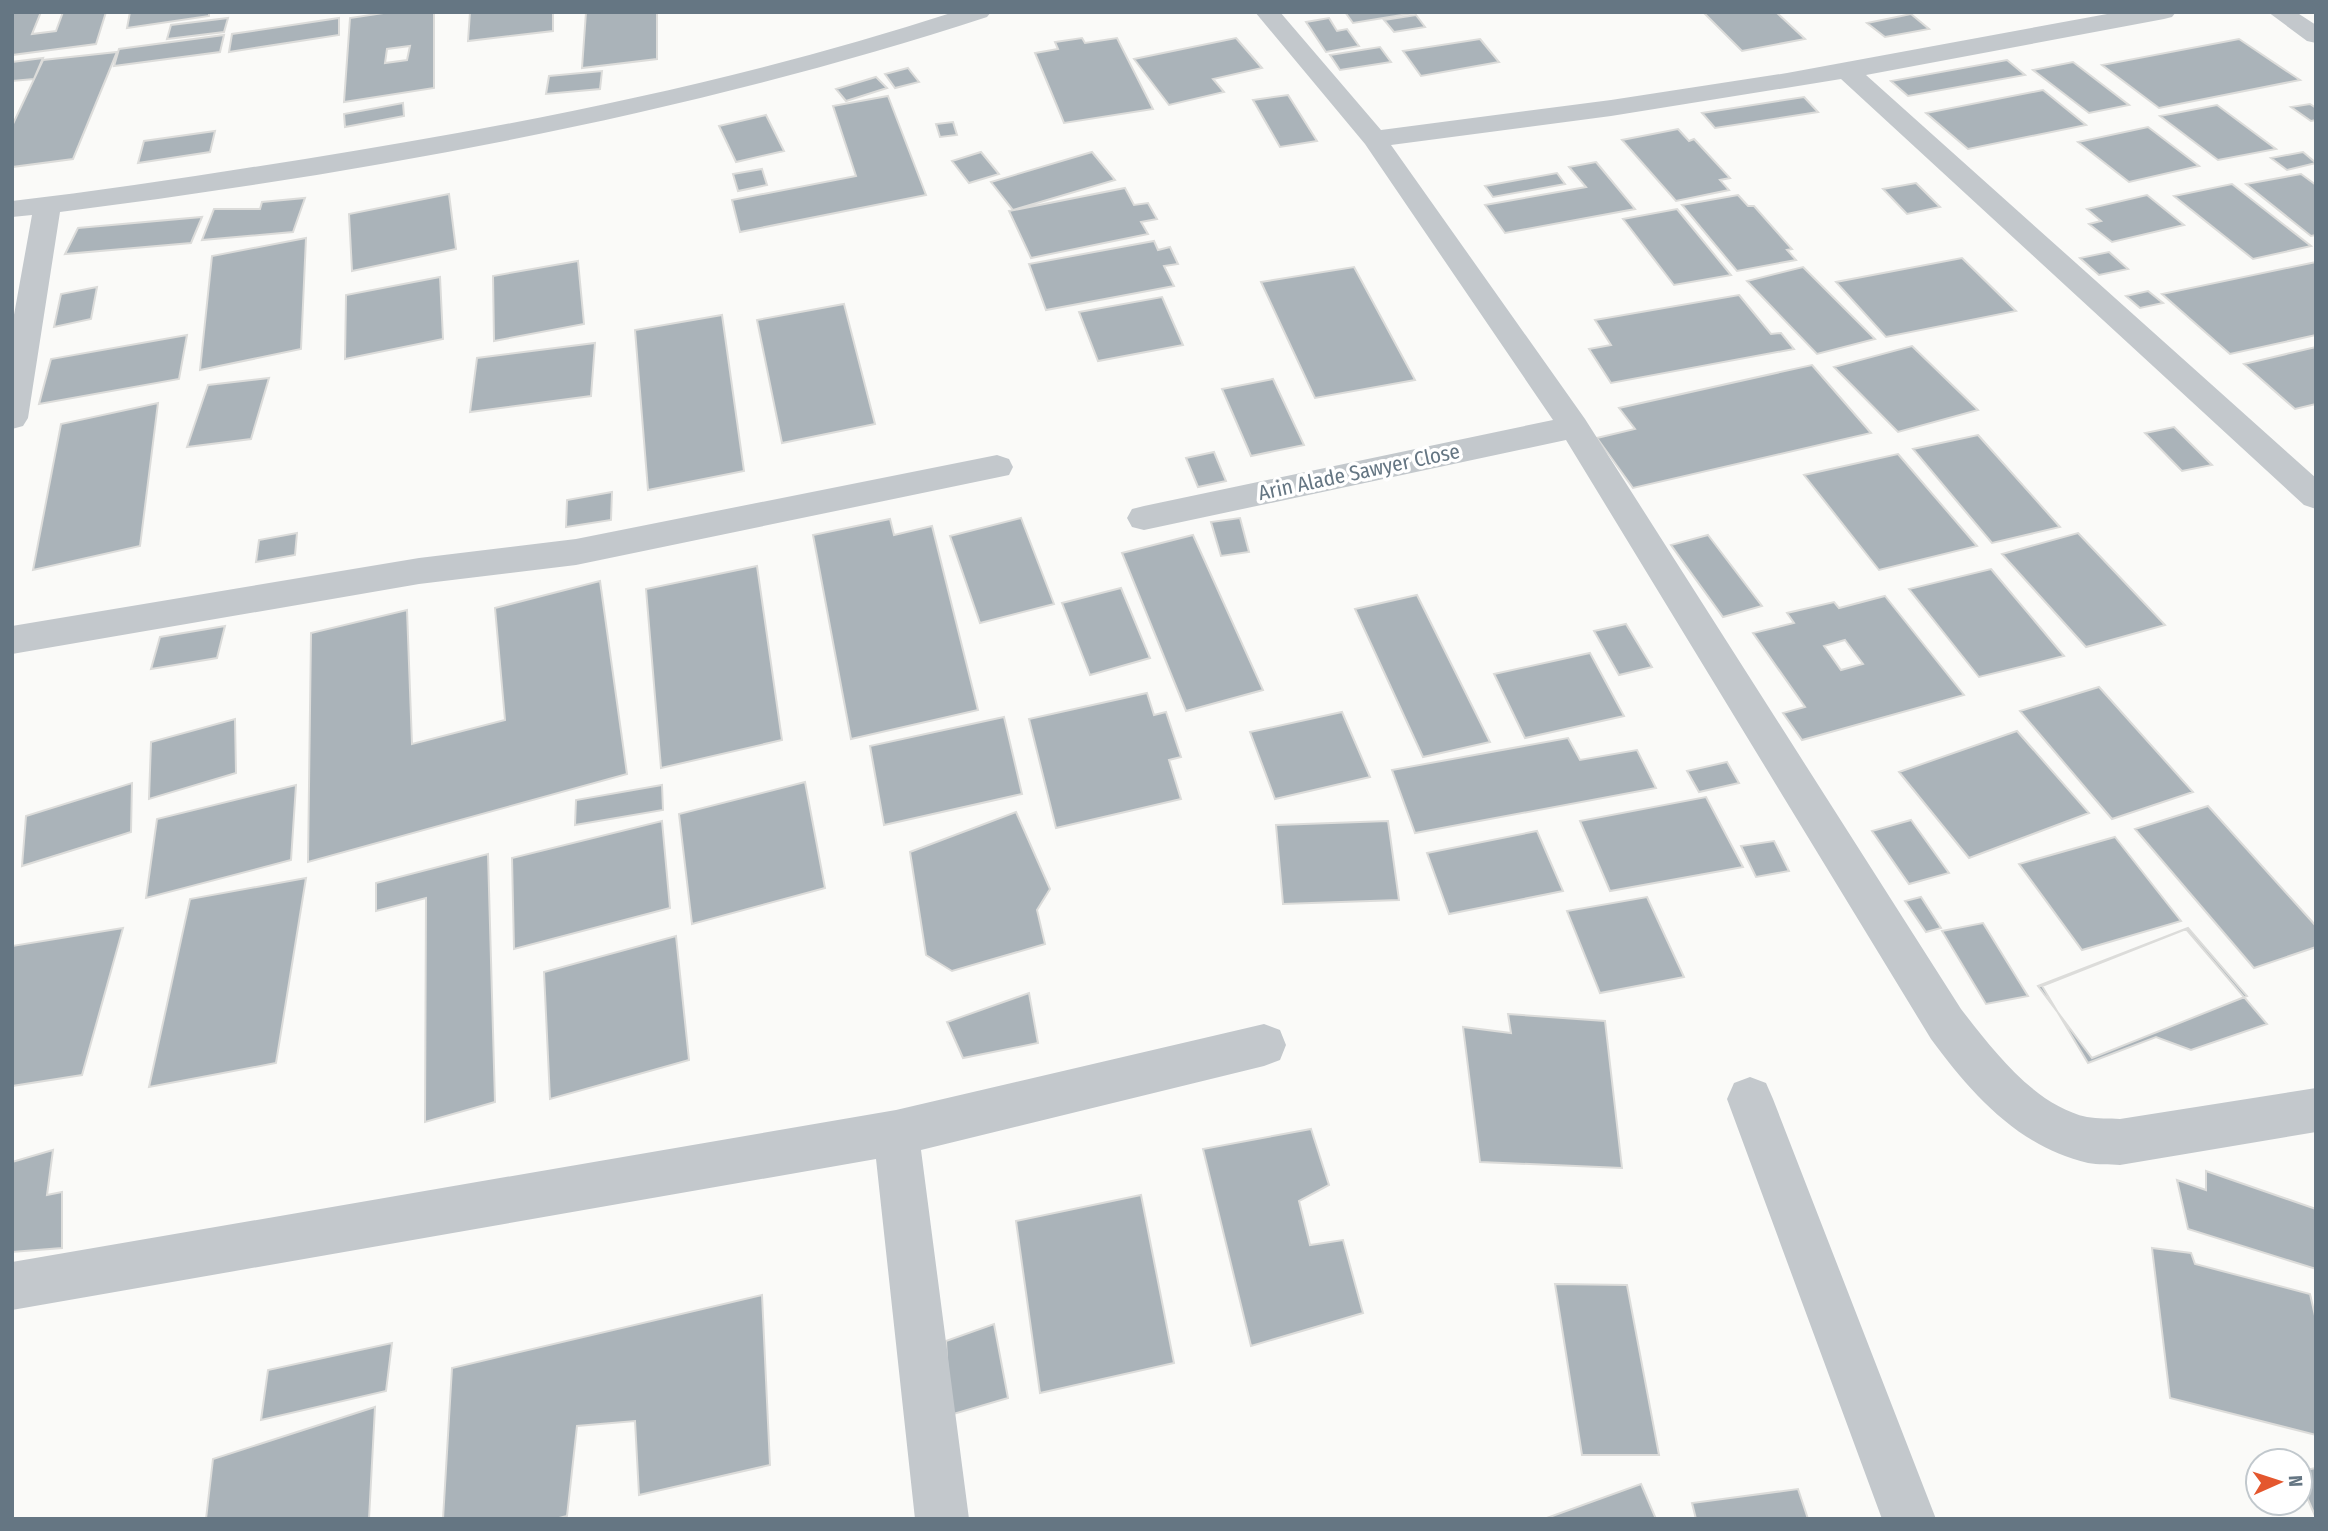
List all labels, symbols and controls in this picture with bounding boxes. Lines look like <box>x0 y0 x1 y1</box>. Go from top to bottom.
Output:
street label: Arin Alade Sawyer Close <box>1256 438 1462 506</box>
north arrow <box>2244 1447 2314 1517</box>
text: N <box>2284 1475 2307 1487</box>

